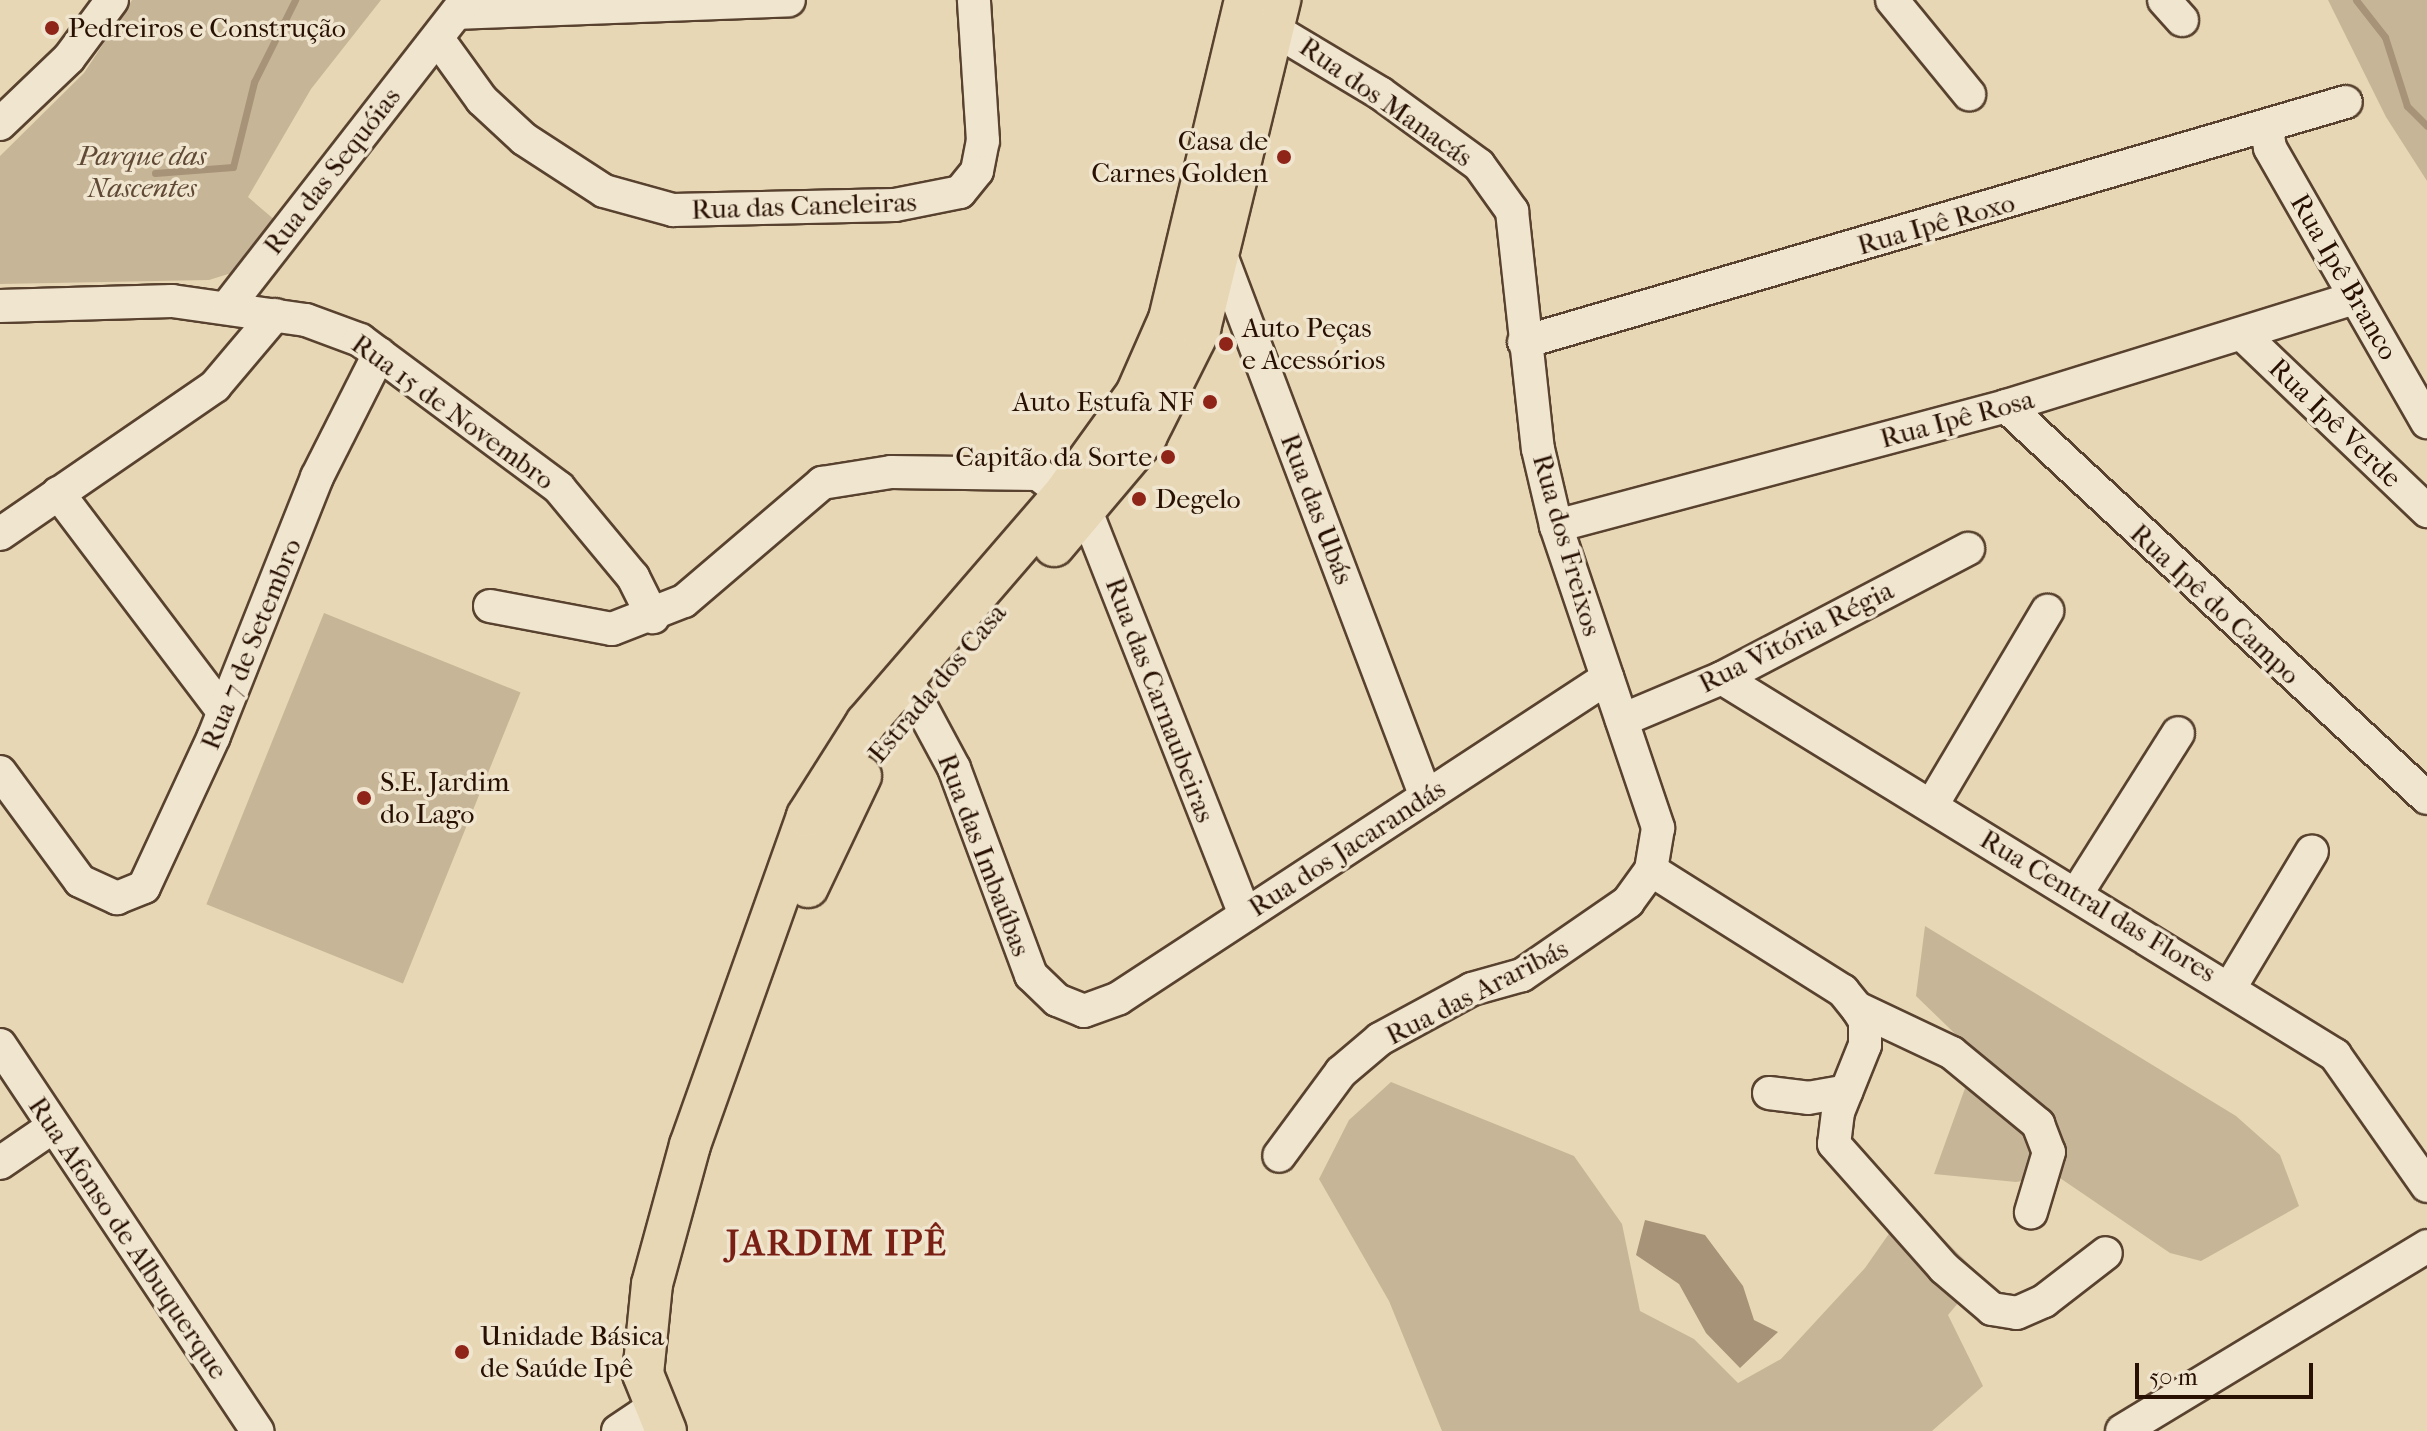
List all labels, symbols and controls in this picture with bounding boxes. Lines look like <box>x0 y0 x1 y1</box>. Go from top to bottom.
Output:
place label: Pedreiros e Construção <box>68 11 346 45</box>
marker: Pedreiros e Construção <box>43 19 61 37</box>
street label: Rua dos Manacás <box>1293 30 1479 174</box>
street label: Rua das Sequóias <box>256 81 408 261</box>
place label: Casa de Carnes Golden <box>1091 124 1268 190</box>
park label: Parque das Nascentes <box>78 139 206 205</box>
marker: Casa de Carnes Golden <box>1275 148 1293 166</box>
street label: Rua das Caneleiras <box>691 185 917 227</box>
street label: Rua Ipê Roxo <box>1853 185 2019 263</box>
street label: Rua Ipê Branco <box>2283 188 2405 366</box>
place label: Auto Peças e Acessórios <box>1242 311 1385 377</box>
street label: Rua 15 de Novembro <box>345 327 561 497</box>
marker: Auto Peças e Acessórios <box>1217 335 1235 353</box>
street label: Rua Ipê Verde <box>2262 351 2408 495</box>
street label: Rua Ipê Rosa <box>1876 382 2038 456</box>
place label: Auto Estufa NF <box>1012 385 1194 419</box>
marker: Auto Estufa NF <box>1201 393 1219 411</box>
street label: Rua das Ubás <box>1273 429 1361 589</box>
place label: Capitão da Sorte <box>955 440 1152 474</box>
marker: Capitão da Sorte <box>1159 448 1177 466</box>
street label: Rua dos Freixos <box>1525 450 1609 640</box>
place label: Degelo <box>1155 482 1241 516</box>
marker: Degelo <box>1130 490 1148 508</box>
street label: Rua Ipê do Campo <box>2123 517 2307 691</box>
street label: Rua 7 de Setembro <box>193 533 309 755</box>
street label: Rua das Carnaubeiras <box>1098 573 1222 827</box>
street label: Rua Vitória Régia <box>1693 573 1899 701</box>
street label: Estrada dos Casa <box>861 597 1013 769</box>
street label: Rua das Imbaúbas <box>930 749 1038 961</box>
place label: S.E. Jardim do Lago <box>380 765 510 831</box>
street label: Rua dos Jacarandás <box>1242 772 1452 924</box>
marker: S.E. Jardim do Lago <box>355 789 373 807</box>
street label: Rua Central das Flores <box>1974 822 2222 990</box>
street label: Rua das Araribás <box>1380 932 1574 1052</box>
street label: Rua Afonso de Albuquerque <box>21 1090 235 1386</box>
district label: JARDIM IPÊ <box>726 1222 948 1266</box>
place label: Unidade Básica de Saúde Ipê <box>480 1319 664 1385</box>
marker: Unidade Básica de Saúde Ipê <box>451 1341 473 1363</box>
scale bar <box>2139 1347 2317 1397</box>
text: 50 m <box>2149 1363 2198 1391</box>

